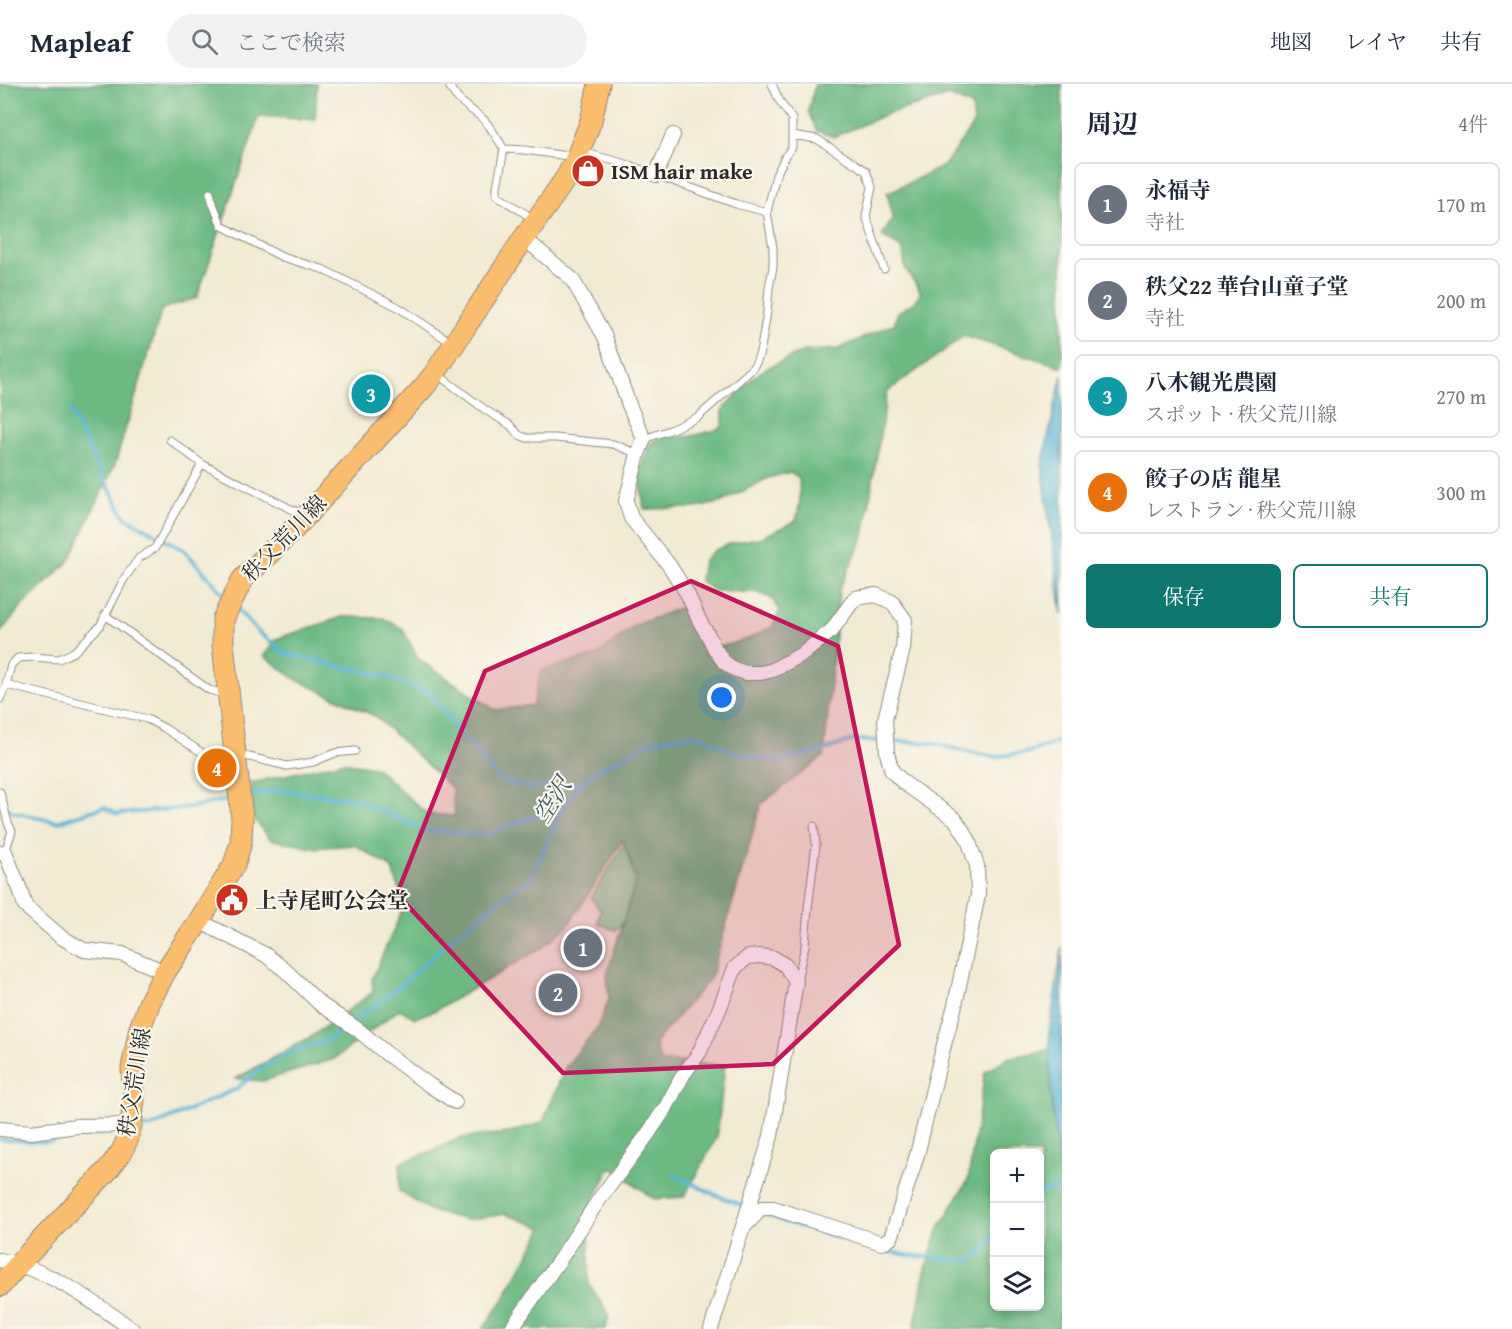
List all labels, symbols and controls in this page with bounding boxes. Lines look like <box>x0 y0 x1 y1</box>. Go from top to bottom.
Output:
search box <box>167 14 587 68</box>
text: Mapleaf <box>30 21 131 62</box>
icon: search <box>188 25 221 58</box>
text: ここで検索 <box>236 26 346 58</box>
text: 地図 <box>1270 26 1312 57</box>
text: レイヤ <box>1345 26 1407 57</box>
text: 共有 <box>1440 26 1482 57</box>
text: 周辺 <box>1086 104 1138 143</box>
text: 4件 <box>1458 109 1488 138</box>
shop icon: ISM hair make <box>570 153 606 189</box>
place label: ISM hair make <box>611 155 753 187</box>
text: 永福寺 <box>1145 174 1211 206</box>
text: 1 <box>1102 190 1113 219</box>
text: 170 m <box>1436 190 1486 219</box>
text: 寺社 <box>1145 207 1185 236</box>
text: 秩父22 華台山童子堂 <box>1145 270 1349 302</box>
text: 2 <box>1102 286 1113 315</box>
text: 200 m <box>1436 286 1486 315</box>
text: 寺社 <box>1145 303 1185 332</box>
text: 八木観光農園 <box>1145 366 1277 398</box>
pin: 3 <box>352 372 391 416</box>
text: 3 <box>1102 382 1113 411</box>
text: 270 m <box>1436 382 1486 411</box>
text: スポット · 秩父荒川線 <box>1145 399 1337 428</box>
text: 餃子の店 龍星 <box>1145 462 1282 494</box>
text: 4 <box>1102 478 1113 507</box>
text: 300 m <box>1436 478 1486 507</box>
street label: 秩父荒川線 <box>234 487 334 589</box>
text: レストラン · 秩父荒川線 <box>1145 495 1357 524</box>
button: 保存 <box>1086 564 1281 628</box>
button: 共有 <box>1293 564 1488 628</box>
your location <box>707 683 736 712</box>
pin: 4 <box>198 746 236 790</box>
water label: 空沢 <box>524 768 581 830</box>
public building icon: 上寺尾町公会堂 <box>214 882 250 918</box>
place label: 上寺尾町公会堂 <box>255 884 409 916</box>
pin: 1 <box>564 926 602 970</box>
pin: 2 <box>538 970 578 1016</box>
street label: 秩父荒川線 <box>110 1025 158 1139</box>
map controls <box>990 1149 1044 1311</box>
button: + <box>990 1149 1044 1203</box>
button: − <box>990 1203 1044 1257</box>
button: layers <box>990 1257 1044 1311</box>

